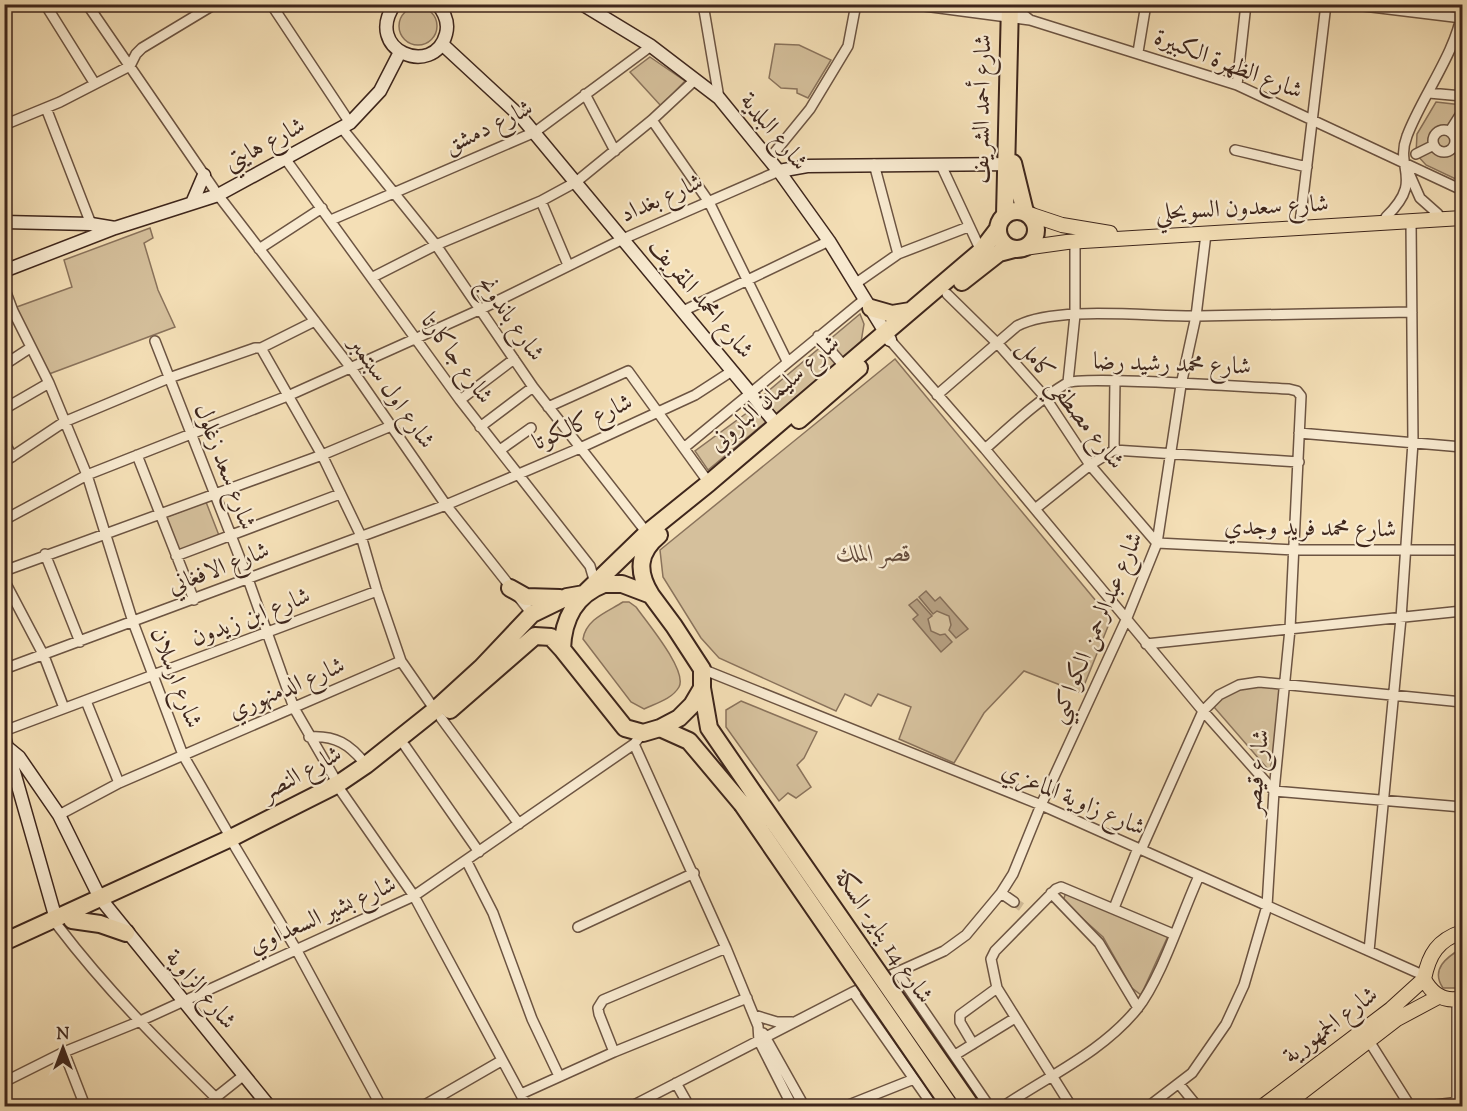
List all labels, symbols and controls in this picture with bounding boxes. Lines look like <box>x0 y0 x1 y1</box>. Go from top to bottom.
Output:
street label: شارع الظهرة الكبيرة <box>1148 21 1307 110</box>
street label: شارع أحمد الشريف <box>963 34 1002 184</box>
street label: شارع البلدية <box>730 86 815 179</box>
street label: شارع دمشق <box>439 92 540 165</box>
street label: شارع هايتي <box>218 109 313 183</box>
street label: شارع بغداد <box>615 166 709 233</box>
street label: شارع سعدون السويحلي <box>1154 187 1330 235</box>
street label: شارع امحمد المقريف <box>638 231 761 367</box>
street label: شارع باندونج <box>467 269 552 369</box>
street label: شارع جاكارتا <box>411 307 501 412</box>
street label: شارع اول سبتمبر <box>337 327 442 457</box>
street label: شارع سليمان الباروني <box>702 327 849 461</box>
street label: شارع مصطفي كامل <box>1005 333 1132 480</box>
street label: شارع محمد رشيد رضا <box>1092 345 1252 386</box>
street label: شارع كالكوتا <box>527 386 639 461</box>
street label: شارع سعد زغلول <box>183 399 264 535</box>
street label: شارع محمد فريد وجدي <box>1223 510 1397 549</box>
street label: شارع عبدالرحمن الكواكبي <box>1041 527 1155 730</box>
street label: شارع الافغاني <box>163 534 275 605</box>
park label: قصر الملك <box>836 538 912 572</box>
street label: شارع ابن زيدون <box>186 580 316 657</box>
street label: شارع ارسلان <box>139 623 210 734</box>
street label: شارع الدمنهوري <box>223 649 351 730</box>
street label: شارع قيصر <box>1236 728 1280 819</box>
street label: شارع النصر <box>253 738 349 812</box>
street label: شارع زاوية الماعزي <box>995 754 1150 847</box>
street label: شارع 14 يناير- السكة <box>824 862 941 1012</box>
street label: شارع بشير السعداوي <box>244 868 403 965</box>
street label: شارع الزاوية <box>155 942 244 1038</box>
street label: شارع الجمهورية <box>1276 979 1386 1074</box>
north arrow <box>33 1018 93 1078</box>
text: N <box>57 1024 70 1047</box>

